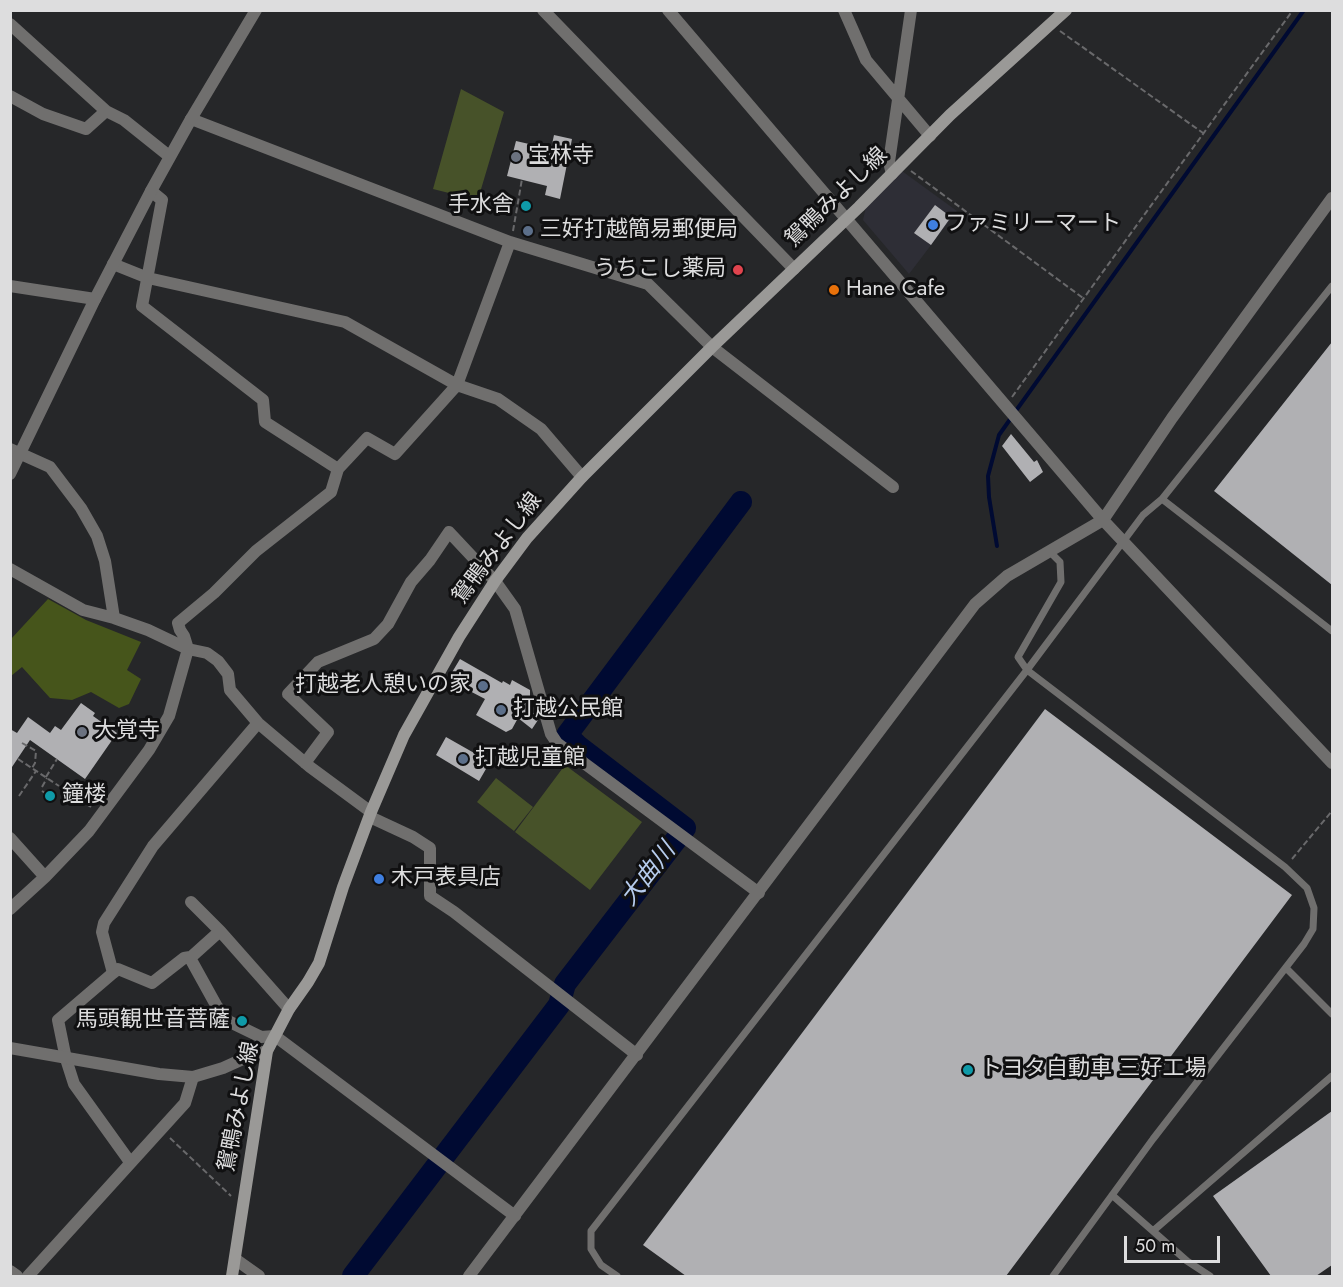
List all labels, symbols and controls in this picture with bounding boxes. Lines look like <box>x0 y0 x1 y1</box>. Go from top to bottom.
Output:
street label: 鴛鴨みよし線 <box>780 143 894 253</box>
place label: 宝林寺 <box>528 144 594 170</box>
marker: 宝林寺 <box>509 150 523 164</box>
place label: 手水舎 <box>448 193 514 219</box>
marker: 手水舎 <box>519 199 533 213</box>
place label: ファミリーマート <box>945 212 1121 238</box>
place label: 三好打越簡易郵便局 <box>540 218 738 244</box>
marker: ファミリーマート <box>926 218 940 232</box>
marker: 三好打越簡易郵便局 <box>521 224 535 238</box>
place label: うちこし薬局 <box>594 257 726 283</box>
marker: うちこし薬局 <box>731 263 745 277</box>
place label: Hane Cafe <box>846 277 945 303</box>
marker: Hane Cafe <box>827 283 841 297</box>
street label: 鴛鴨みよし線 <box>448 488 548 610</box>
place label: 打越老人憩いの家 <box>295 673 471 699</box>
marker: 打越老人憩いの家 <box>476 679 490 693</box>
place label: 打越公民館 <box>513 697 623 723</box>
marker: 打越公民館 <box>494 703 508 717</box>
place label: 大覚寺 <box>94 719 160 745</box>
marker: 大覚寺 <box>75 725 89 739</box>
place label: 打越児童館 <box>475 746 585 772</box>
marker: 打越児童館 <box>456 752 470 766</box>
place label: 鐘楼 <box>62 783 106 809</box>
marker: 鐘楼 <box>43 789 57 803</box>
water label: 大曲川 <box>615 838 683 912</box>
place label: 木戸表具店 <box>391 866 501 892</box>
marker: 木戸表具店 <box>372 872 386 886</box>
place label: 馬頭観世音菩薩 <box>76 1008 230 1034</box>
marker: 馬頭観世音菩薩 <box>235 1014 249 1028</box>
street label: 鴛鴨みよし線 <box>214 1040 266 1174</box>
place label: トヨタ自動車 三好工場 <box>980 1057 1207 1083</box>
marker: トヨタ自動車 三好工場 <box>961 1063 975 1077</box>
scale bar <box>1127 1224 1223 1262</box>
text: 50 m <box>1135 1233 1175 1259</box>

